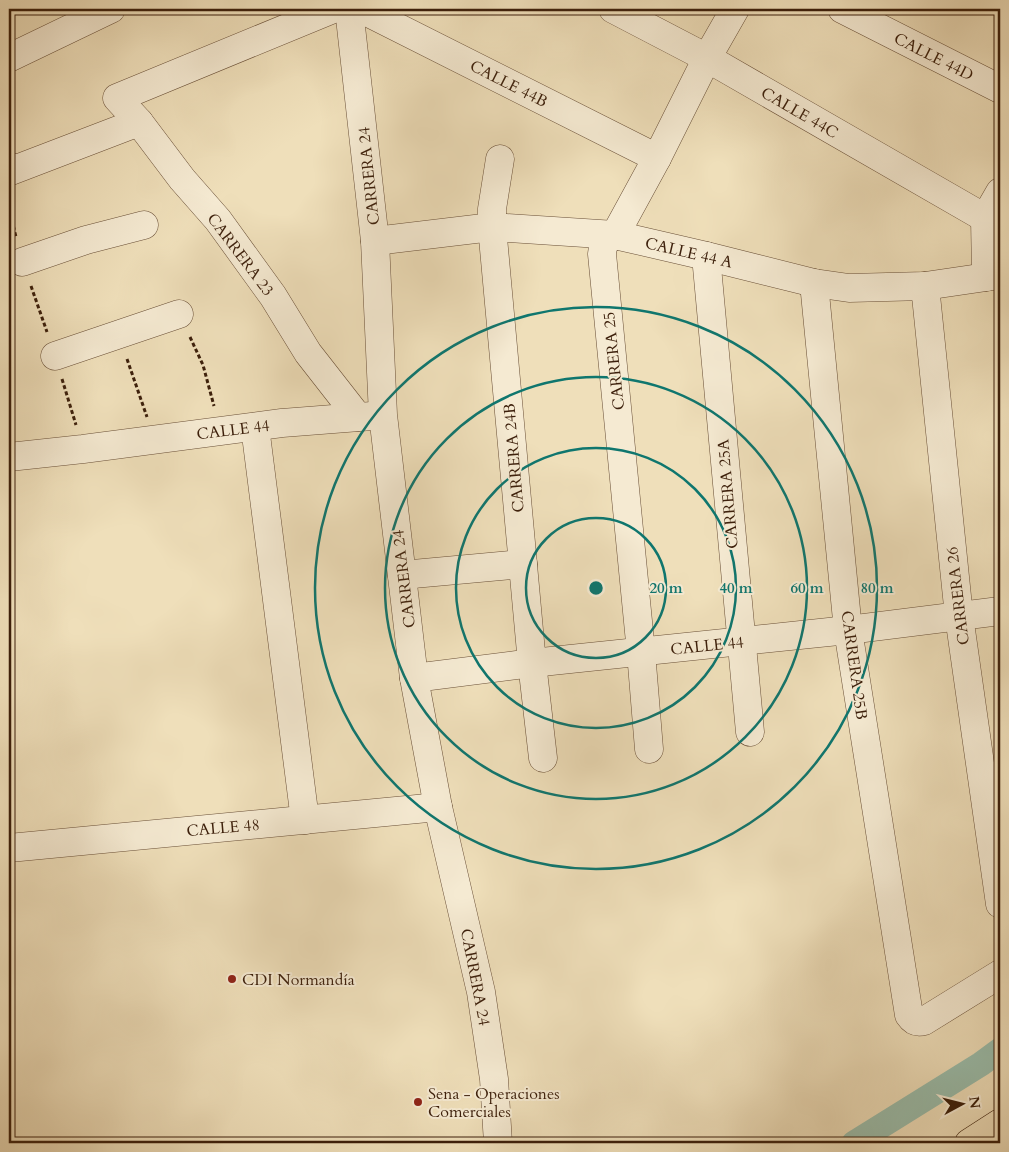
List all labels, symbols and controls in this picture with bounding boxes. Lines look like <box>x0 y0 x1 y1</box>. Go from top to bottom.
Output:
street label: CALLE 44D <box>890 27 977 86</box>
street label: CALLE 44B <box>466 55 551 113</box>
street label: CALLE 44C <box>757 82 842 144</box>
street label: CARRERA 24 <box>353 126 385 226</box>
street label: CARRERA 23 <box>202 209 279 301</box>
street label: CALLE 44 A <box>643 232 735 274</box>
street label: CARRERA 25 <box>598 311 630 411</box>
street label: CARRERA 24B <box>498 402 530 514</box>
street label: CALLE 44 <box>195 415 271 445</box>
street label: CARRERA 25A <box>712 437 744 550</box>
street label: CARRERA 24 <box>387 528 421 629</box>
street label: CARRERA 26 <box>941 545 975 646</box>
text: 20 m <box>649 578 683 598</box>
text: 40 m <box>719 578 753 598</box>
text: 60 m <box>790 578 824 598</box>
text: 80 m <box>860 578 894 598</box>
centre of rings <box>587 579 605 597</box>
street label: CARRERA 25B <box>835 609 873 721</box>
street label: CALLE 44 <box>669 631 745 661</box>
street label: CALLE 48 <box>185 814 261 842</box>
street label: CARRERA 24 <box>455 927 495 1028</box>
place label: CDI Normandía <box>242 969 355 991</box>
marker: CDI Normandía <box>226 973 238 985</box>
north arrow <box>936 1080 986 1130</box>
place label: Sena - Operaciones Comerciales <box>428 1083 560 1123</box>
text: N <box>964 1095 985 1110</box>
marker: Sena - Operaciones Comerciales <box>412 1096 424 1108</box>

